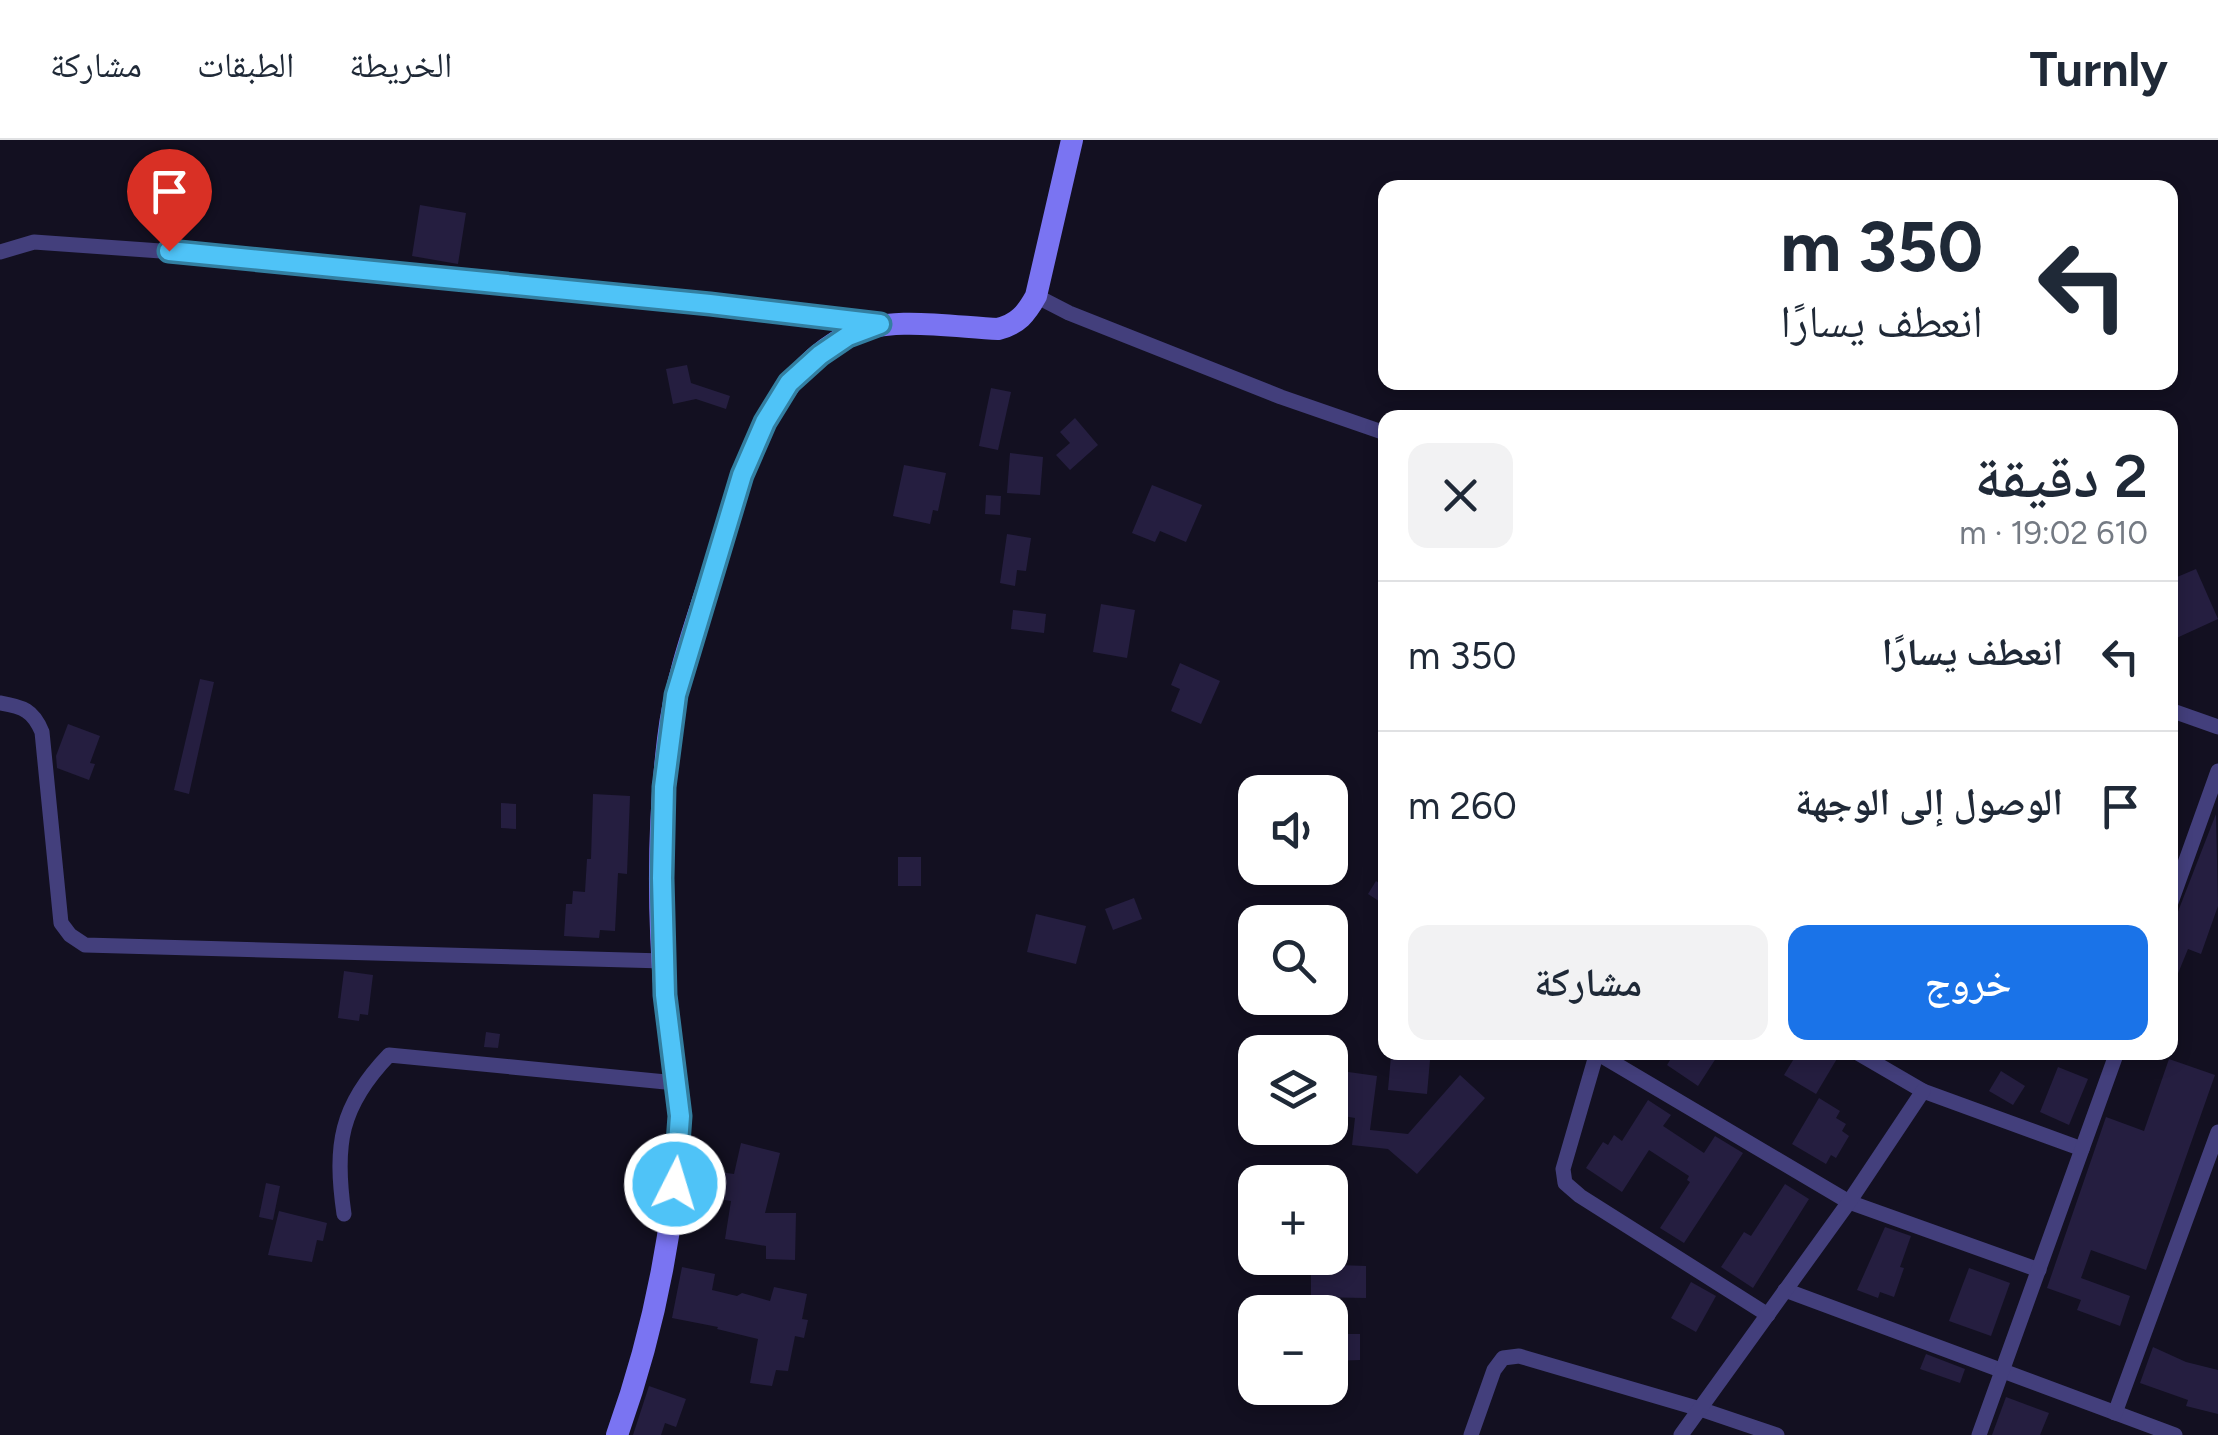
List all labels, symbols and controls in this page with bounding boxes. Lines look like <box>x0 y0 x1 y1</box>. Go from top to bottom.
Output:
text: Turnly <box>2030 40 2168 98</box>
text: مشاركة <box>50 44 142 86</box>
text: الطبقات <box>197 44 294 86</box>
text: الخريطة <box>349 44 452 86</box>
pin <box>127 149 212 252</box>
icon: arrive <box>142 164 197 219</box>
text: 350 m <box>1780 204 1983 289</box>
icon: left <box>2018 220 2148 350</box>
text: انعطف يسارًا <box>1780 294 1983 348</box>
text: 2 دقيقة <box>1975 440 2148 512</box>
button: close <box>1408 443 1513 548</box>
text: 610 m · 19:02 <box>1959 514 2148 552</box>
text: انعطف يسارًا <box>1882 629 2063 675</box>
icon: left <box>2093 629 2148 684</box>
text: 350 m <box>1408 633 1517 679</box>
map controls <box>1238 775 1348 1405</box>
button: sound <box>1238 775 1348 885</box>
text: الوصول إلى الوجهة <box>1795 779 2063 825</box>
icon: arrive <box>2093 779 2148 834</box>
text: 260 m <box>1408 783 1517 829</box>
button: search <box>1238 905 1348 1015</box>
button: مشاركة <box>1408 925 1768 1040</box>
button: خروج <box>1788 925 2148 1040</box>
button: layers <box>1238 1035 1348 1145</box>
position arrow <box>623 1132 727 1236</box>
button: + <box>1238 1165 1348 1275</box>
button: − <box>1238 1295 1348 1405</box>

